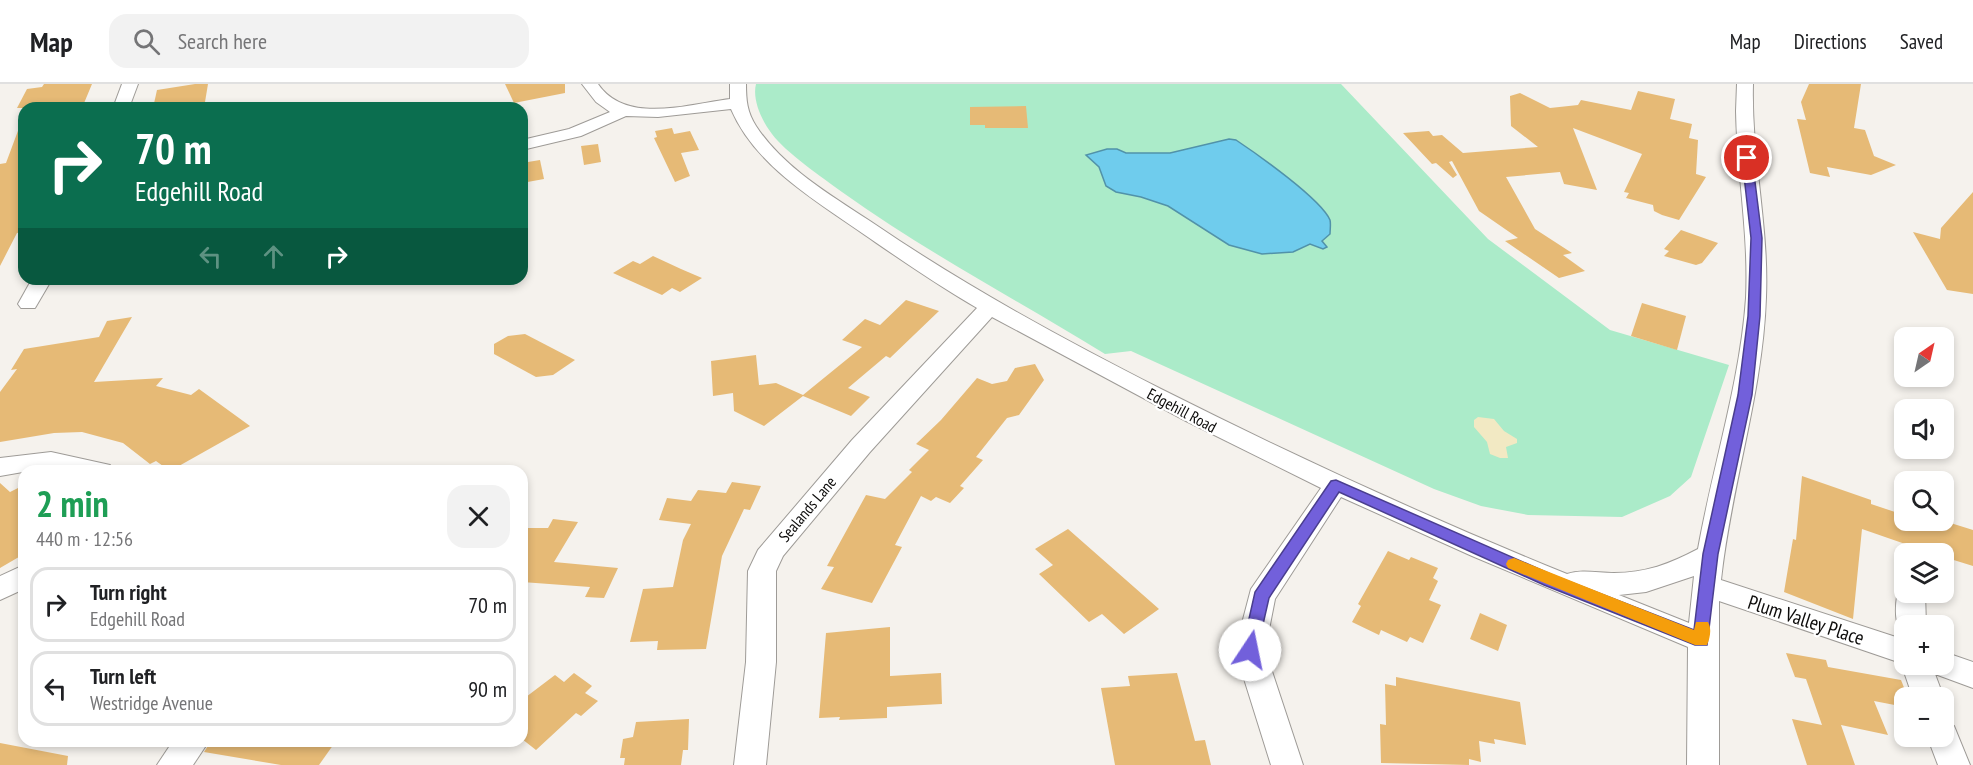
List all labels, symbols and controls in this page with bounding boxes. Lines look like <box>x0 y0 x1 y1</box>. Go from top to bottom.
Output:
search box <box>109 14 529 68</box>
text: Map <box>30 23 73 60</box>
icon: search <box>130 25 163 58</box>
text: Search here <box>178 27 267 55</box>
text: Map <box>1730 28 1761 55</box>
text: Directions <box>1794 28 1867 55</box>
text: Saved <box>1900 28 1943 55</box>
text: 70 m <box>135 121 212 176</box>
icon: right <box>36 126 114 204</box>
pin <box>1721 132 1772 183</box>
icon: arrive <box>1730 141 1763 174</box>
text: Edgehill Road <box>135 174 263 208</box>
icon: left <box>194 240 227 273</box>
icon: ahead <box>257 240 290 273</box>
icon: right <box>320 240 353 273</box>
north arrow <box>1894 327 1954 387</box>
map controls <box>1894 327 1954 747</box>
street label: Edgehill Road <box>1144 383 1220 437</box>
button: sound <box>1894 399 1954 459</box>
button: search <box>1894 471 1954 531</box>
street label: Sealands Lane <box>774 472 840 546</box>
text: 2 min <box>36 480 109 527</box>
button: close <box>447 485 510 548</box>
text: 440 m · 12:56 <box>36 526 133 552</box>
button: layers <box>1894 543 1954 603</box>
text: Turn right <box>90 578 167 606</box>
icon: right <box>39 588 72 621</box>
street label: Plum Valley Place <box>1745 589 1867 651</box>
text: 70 m <box>468 591 507 619</box>
text: Edgehill Road <box>90 606 185 632</box>
button: + <box>1894 615 1954 675</box>
position arrow <box>1218 618 1282 682</box>
text: Turn left <box>90 662 156 690</box>
icon: left <box>39 672 72 705</box>
text: 90 m <box>468 675 507 703</box>
button: − <box>1894 687 1954 747</box>
text: Westridge Avenue <box>90 690 213 716</box>

